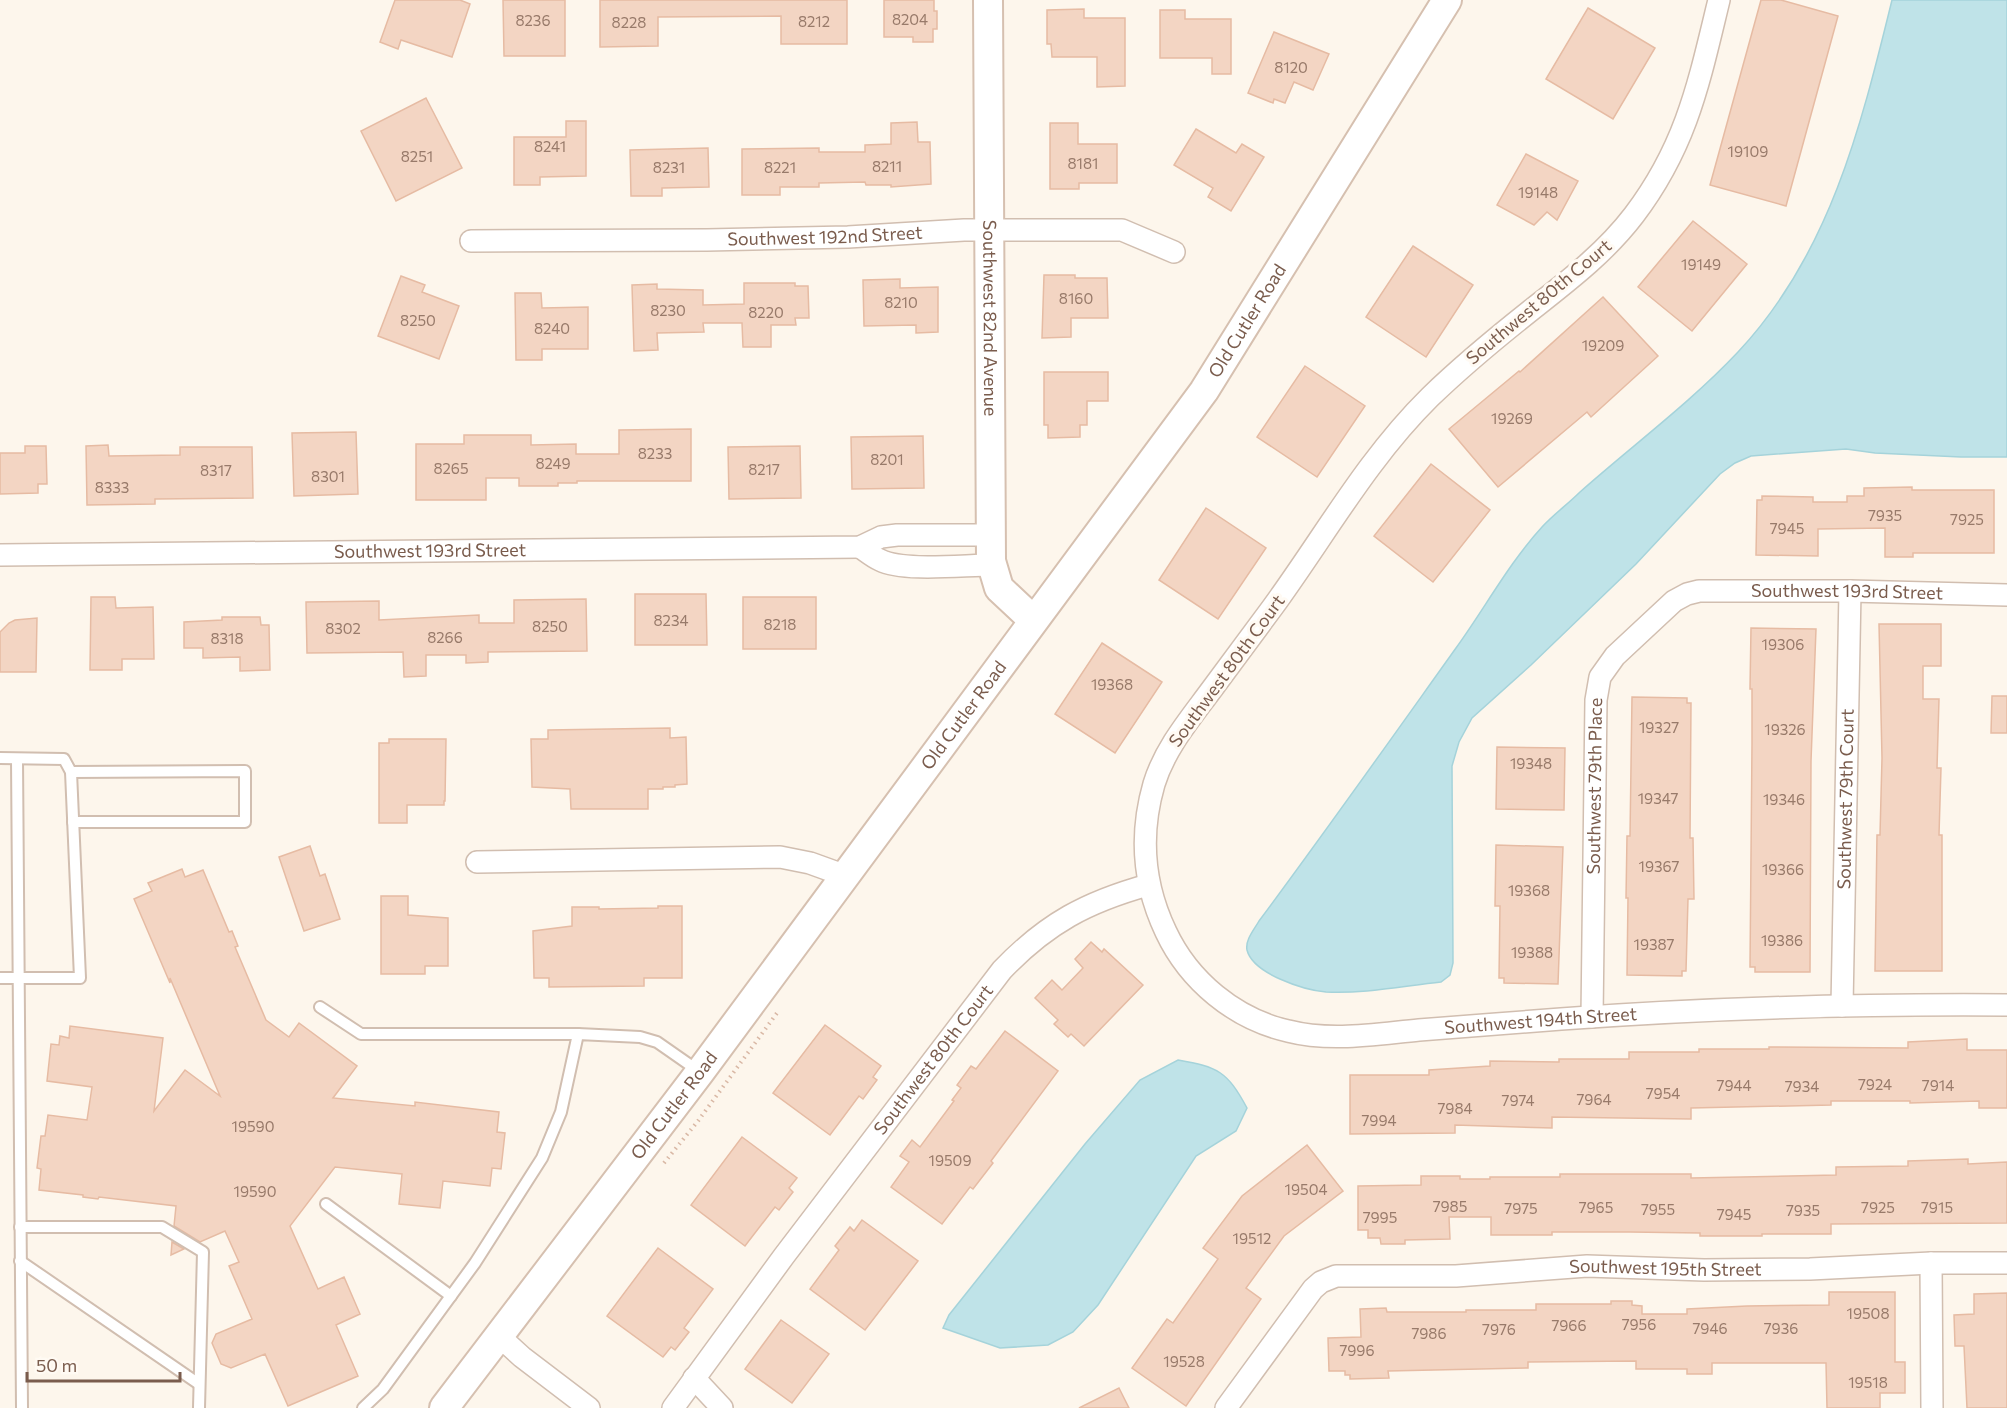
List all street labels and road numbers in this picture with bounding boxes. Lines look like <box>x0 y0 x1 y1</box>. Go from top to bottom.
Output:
street label: Southwest 82nd Avenue <box>979 220 1002 416</box>
street label: Southwest 192nd Street <box>727 221 923 250</box>
street label: Southwest 80th Court <box>1461 234 1615 368</box>
street label: Old Cutler Road <box>1203 260 1290 381</box>
street label: Southwest 193rd Street <box>334 538 526 562</box>
street label: Southwest 193rd Street <box>1751 579 1943 603</box>
street label: Southwest 80th Court <box>1164 590 1289 751</box>
street label: Old Cutler Road <box>916 656 1011 774</box>
street label: Southwest 79th Place <box>1582 697 1606 875</box>
street label: Southwest 79th Court <box>1832 708 1858 890</box>
street label: Southwest 80th Court <box>869 980 997 1139</box>
street label: Southwest 194th Street <box>1443 1002 1638 1038</box>
street label: Old Cutler Road <box>625 1047 721 1163</box>
street label: Southwest 195th Street <box>1568 1254 1762 1280</box>

